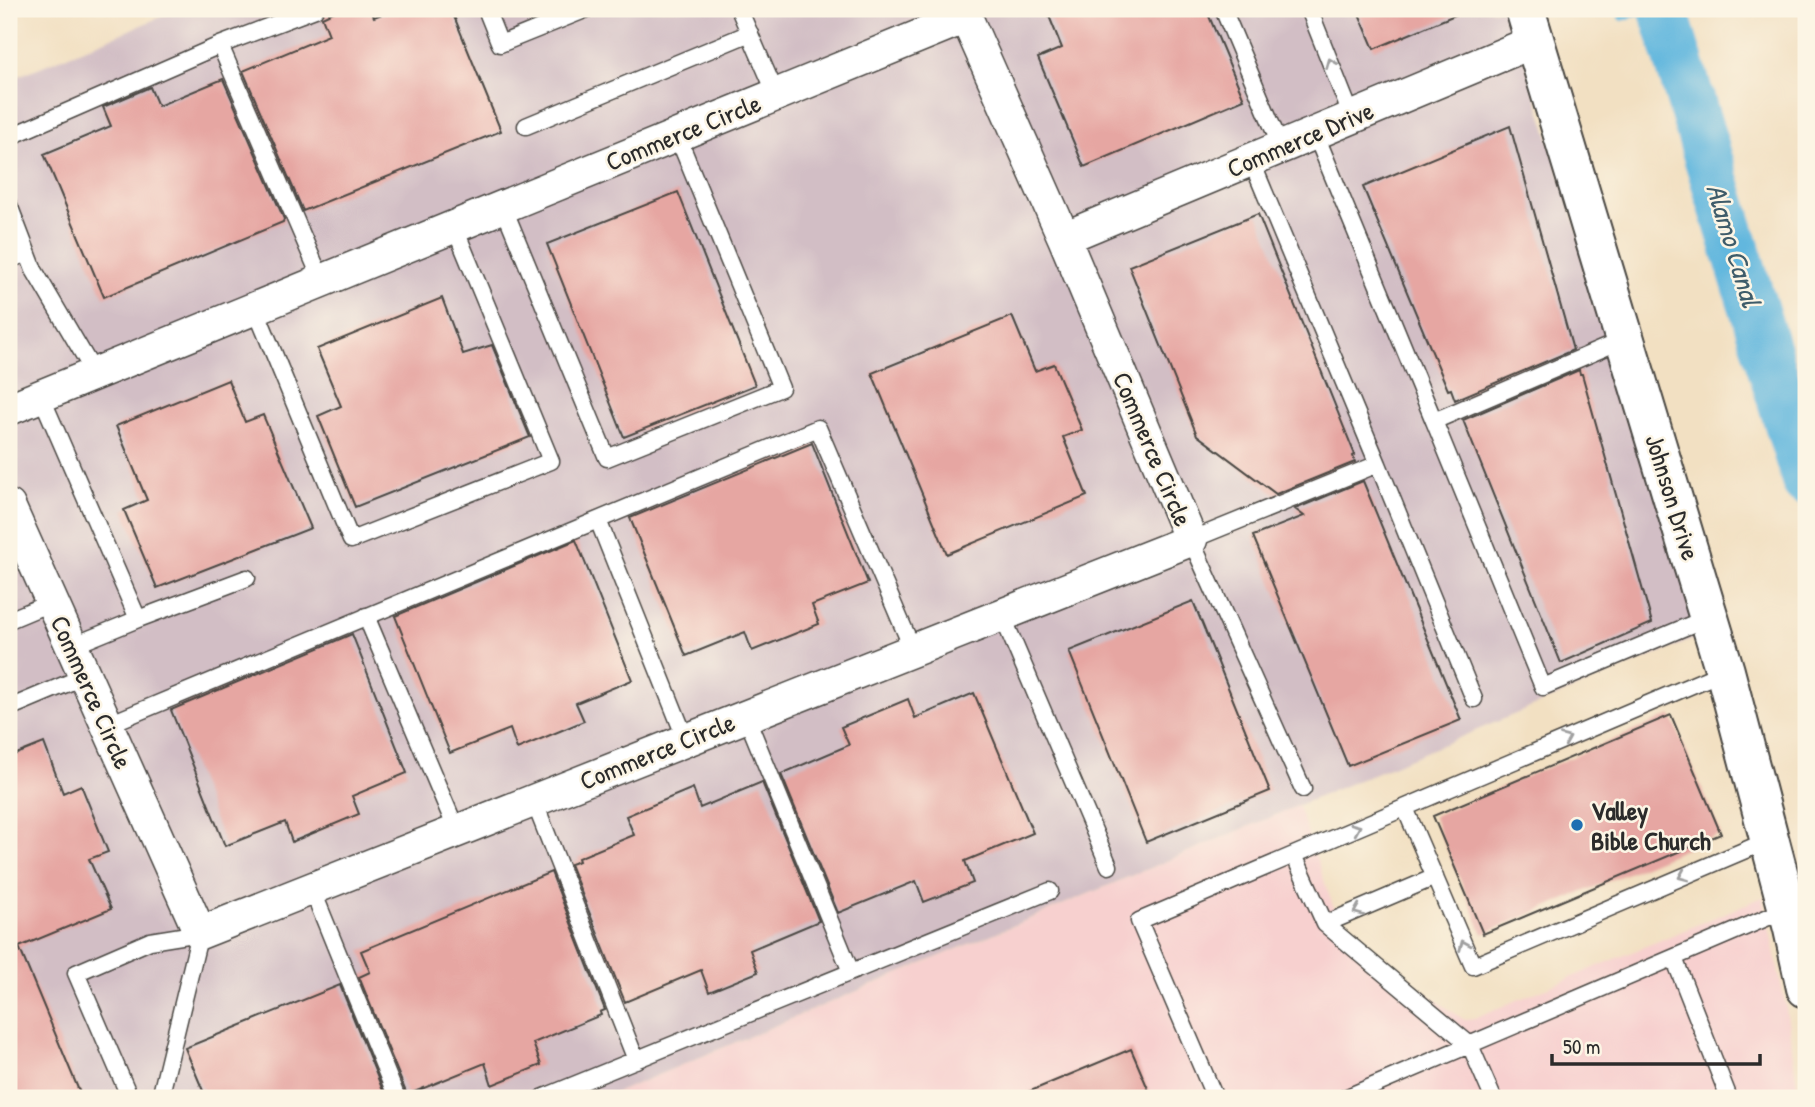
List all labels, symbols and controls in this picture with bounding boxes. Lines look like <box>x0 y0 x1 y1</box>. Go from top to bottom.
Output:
one-way arrow <box>1325 58 1339 70</box>
street label: Commerce Circle <box>600 85 766 179</box>
street label: Commerce Drive <box>1221 92 1379 186</box>
water label: Alamo Canal <box>1697 179 1771 312</box>
street label: Commerce Circle <box>1105 367 1201 531</box>
street label: Johnson Drive <box>1637 430 1709 564</box>
street label: Commerce Circle <box>43 610 141 774</box>
street label: Commerce Circle <box>574 704 740 798</box>
one-way arrow <box>1558 733 1571 747</box>
place label: Valley Bible Church <box>1591 793 1711 858</box>
marker: Valley Bible Church <box>1569 817 1585 833</box>
one-way arrow <box>1349 822 1362 836</box>
one-way arrow <box>1678 868 1691 882</box>
one-way arrow <box>1352 902 1364 916</box>
one-way arrow <box>1458 940 1472 952</box>
scale bar <box>1552 1023 1761 1067</box>
text: 50 m <box>1563 1032 1600 1061</box>

